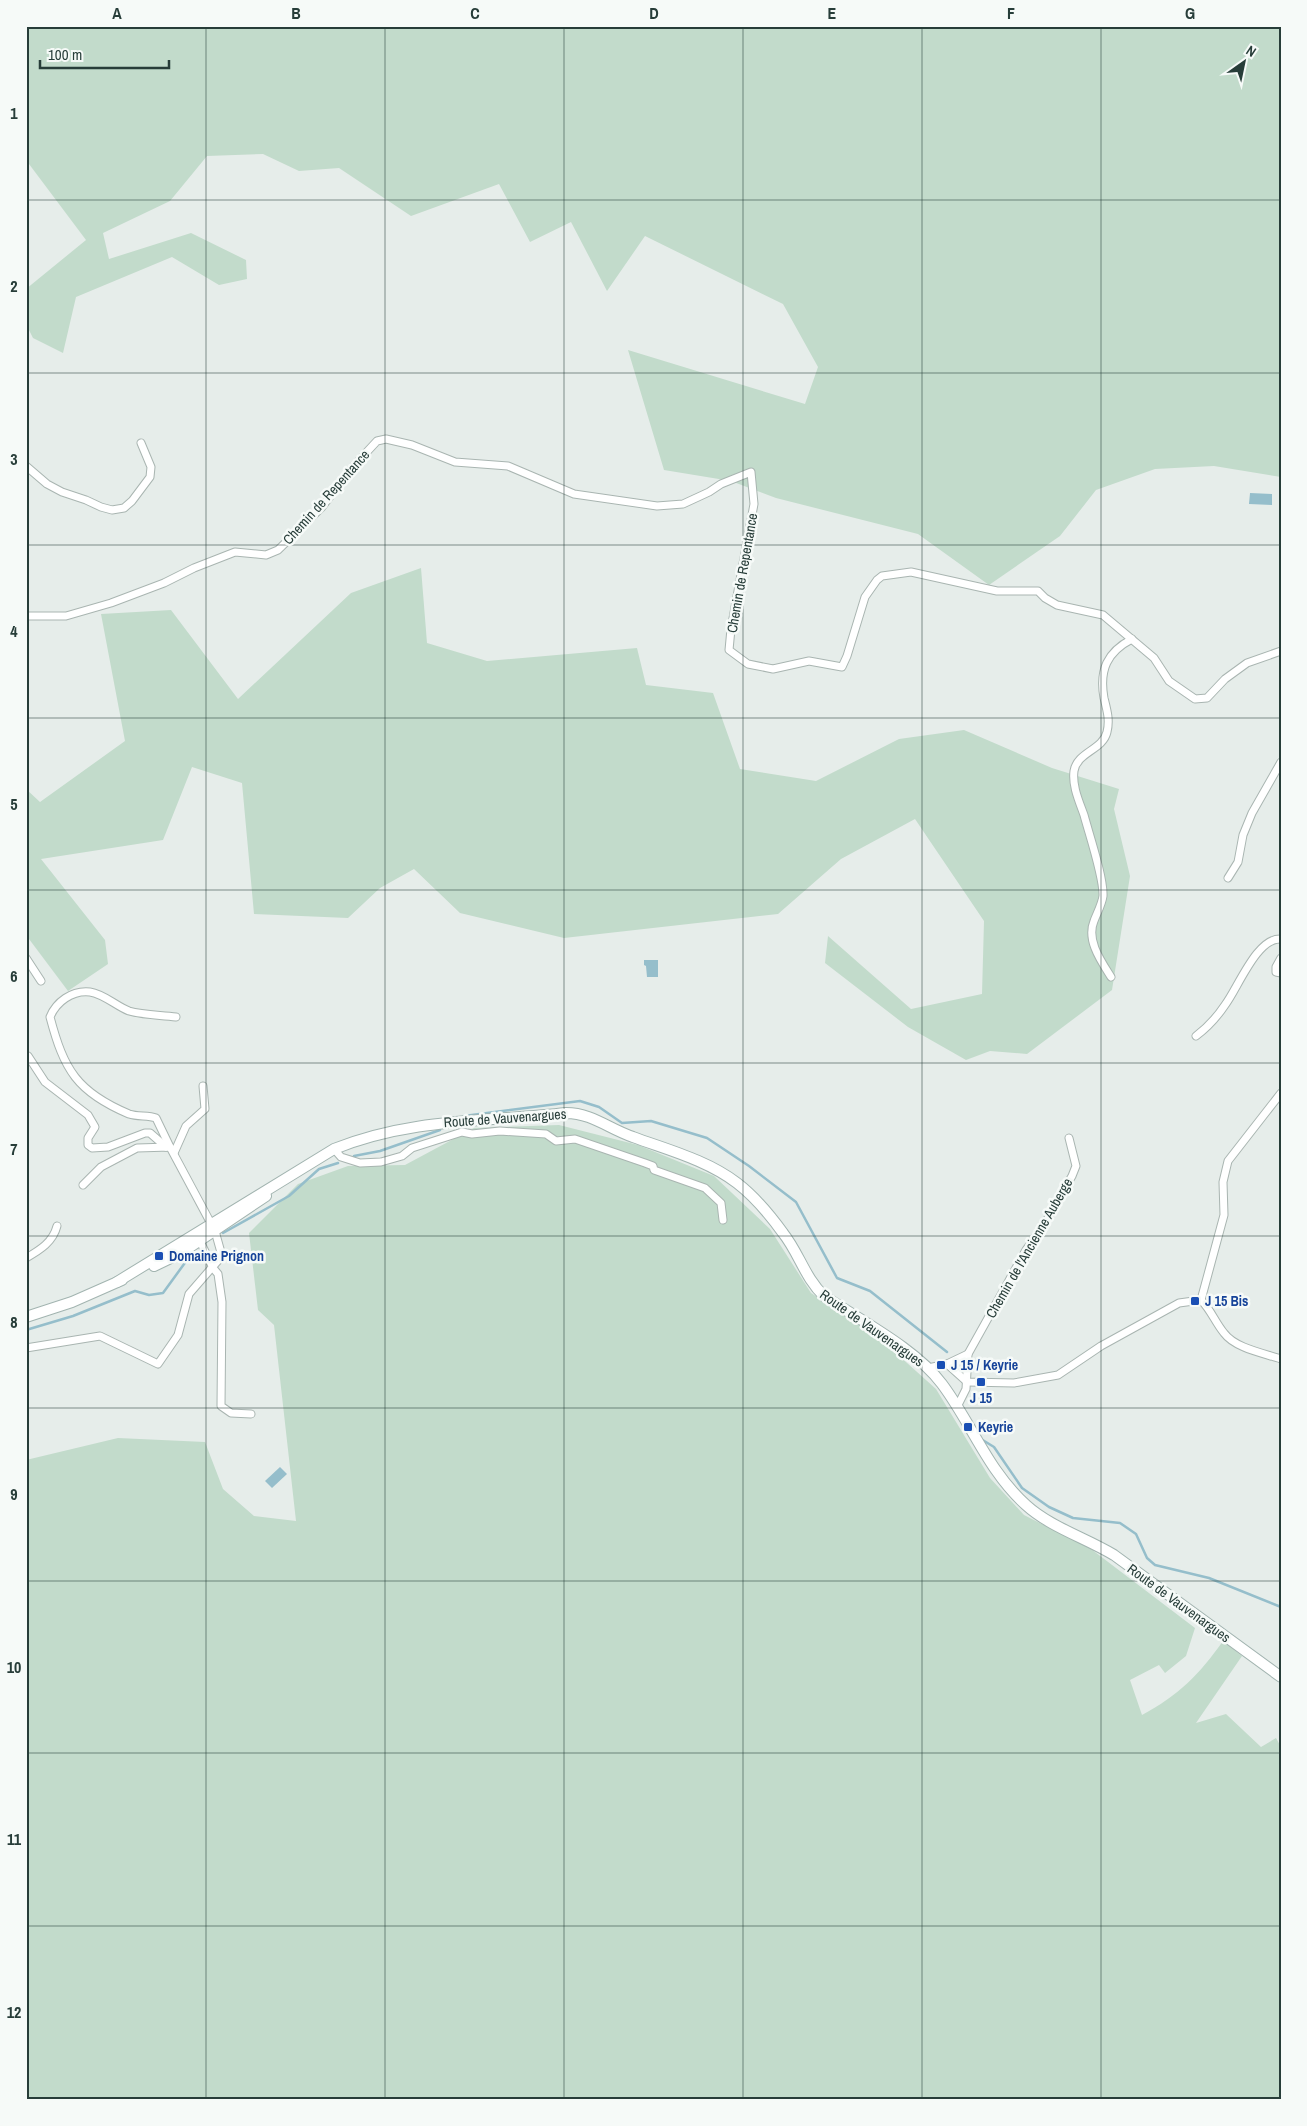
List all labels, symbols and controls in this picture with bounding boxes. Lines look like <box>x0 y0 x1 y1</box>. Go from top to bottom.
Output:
text: A <box>112 2 122 24</box>
text: B <box>291 2 301 24</box>
text: C <box>470 2 480 24</box>
text: D <box>649 2 659 24</box>
text: E <box>828 2 837 24</box>
text: F <box>1007 2 1015 24</box>
text: G <box>1185 2 1195 24</box>
scale bar <box>40 38 169 70</box>
north arrow <box>1220 38 1270 88</box>
text: N <box>1243 41 1259 61</box>
text: 100 m <box>48 44 82 65</box>
text: 1 <box>10 102 18 124</box>
text: 2 <box>10 275 18 297</box>
street label: Chemin de Repentance <box>279 446 373 548</box>
text: 3 <box>10 448 18 470</box>
street label: Chemin de Repentance <box>723 512 761 634</box>
text: 4 <box>10 620 18 642</box>
text: 5 <box>10 793 18 815</box>
text: 6 <box>10 965 18 987</box>
street label: Route de Vauvenargues <box>443 1105 567 1131</box>
text: 7 <box>10 1138 18 1160</box>
street label: Chemin de l'Ancienne Auberge <box>982 1175 1076 1321</box>
place label: Domaine Prignon <box>169 1247 264 1265</box>
marker: Domaine Prignon <box>153 1250 165 1262</box>
street label: Route de Vauvenargues <box>816 1285 928 1371</box>
place label: J 15 Bis <box>1205 1292 1248 1310</box>
marker: J 15 Bis <box>1189 1295 1201 1307</box>
text: 8 <box>10 1311 18 1333</box>
place label: J 15 / Keyrie <box>951 1356 1018 1374</box>
marker: J 15 / Keyrie <box>935 1359 947 1371</box>
marker: J 15 <box>975 1376 987 1388</box>
place label: J 15 <box>970 1389 993 1407</box>
place label: Keyrie <box>978 1418 1013 1436</box>
marker: Keyrie <box>962 1421 974 1433</box>
text: 9 <box>10 1483 18 1505</box>
street label: Route de Vauvenargues <box>1124 1560 1234 1647</box>
text: 10 <box>7 1656 21 1678</box>
text: 11 <box>7 1828 22 1850</box>
text: 12 <box>7 2001 21 2023</box>

